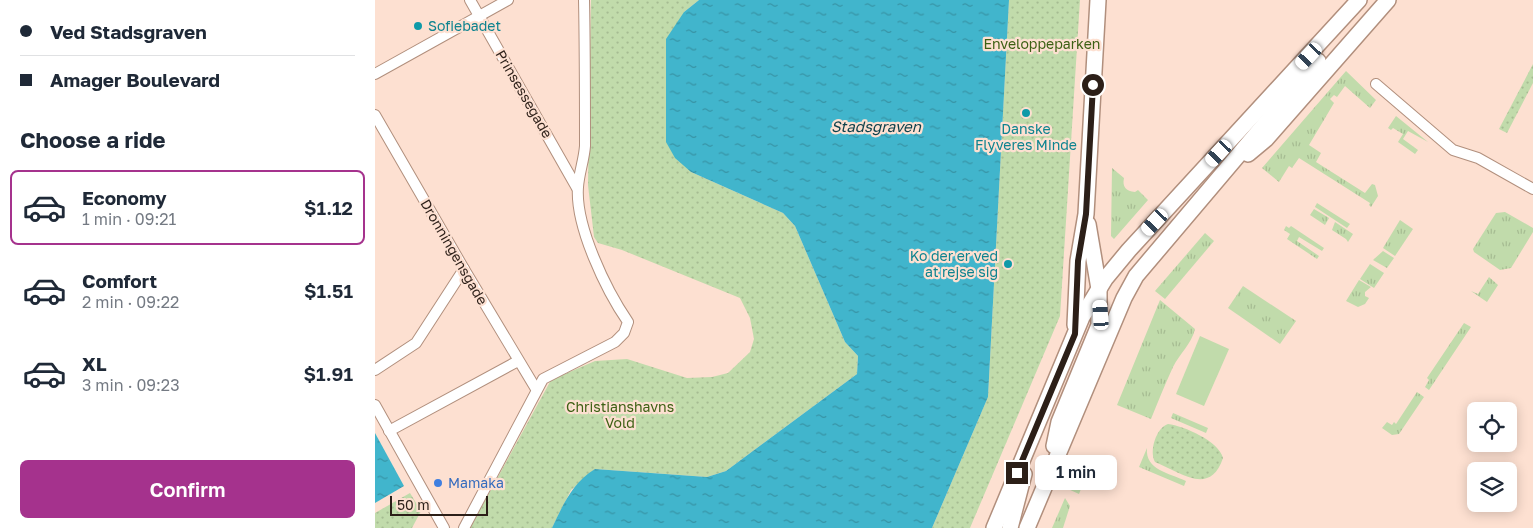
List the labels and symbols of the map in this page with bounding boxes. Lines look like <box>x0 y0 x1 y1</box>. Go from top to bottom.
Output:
place label: Sofiebadet <box>428 17 501 34</box>
marker: Sofiebadet <box>412 20 424 32</box>
park label: Enveloppeparken <box>984 35 1100 52</box>
car <box>1293 40 1324 72</box>
street label: Prinsessegade <box>492 47 556 141</box>
route start <box>1082 74 1104 96</box>
marker: Danske Flyveres Minde <box>1020 107 1032 119</box>
water label: Stadsgraven <box>831 117 922 136</box>
place label: Danske Flyveres Minde <box>975 120 1077 153</box>
car <box>1203 137 1234 169</box>
street label: Dronningensgade <box>417 196 492 308</box>
car <box>1139 206 1170 238</box>
place label: Ko der er ved at rejse sig <box>910 247 998 280</box>
marker: Ko der er ved at rejse sig <box>1002 258 1014 270</box>
car <box>1092 300 1109 330</box>
park label: Christianshavns Vold <box>566 398 674 431</box>
callout: 1 min <box>1035 456 1117 490</box>
route end <box>1006 462 1028 484</box>
place label: Mamaka <box>448 474 504 491</box>
marker: Mamaka <box>432 477 444 489</box>
scale bar <box>390 493 487 516</box>

